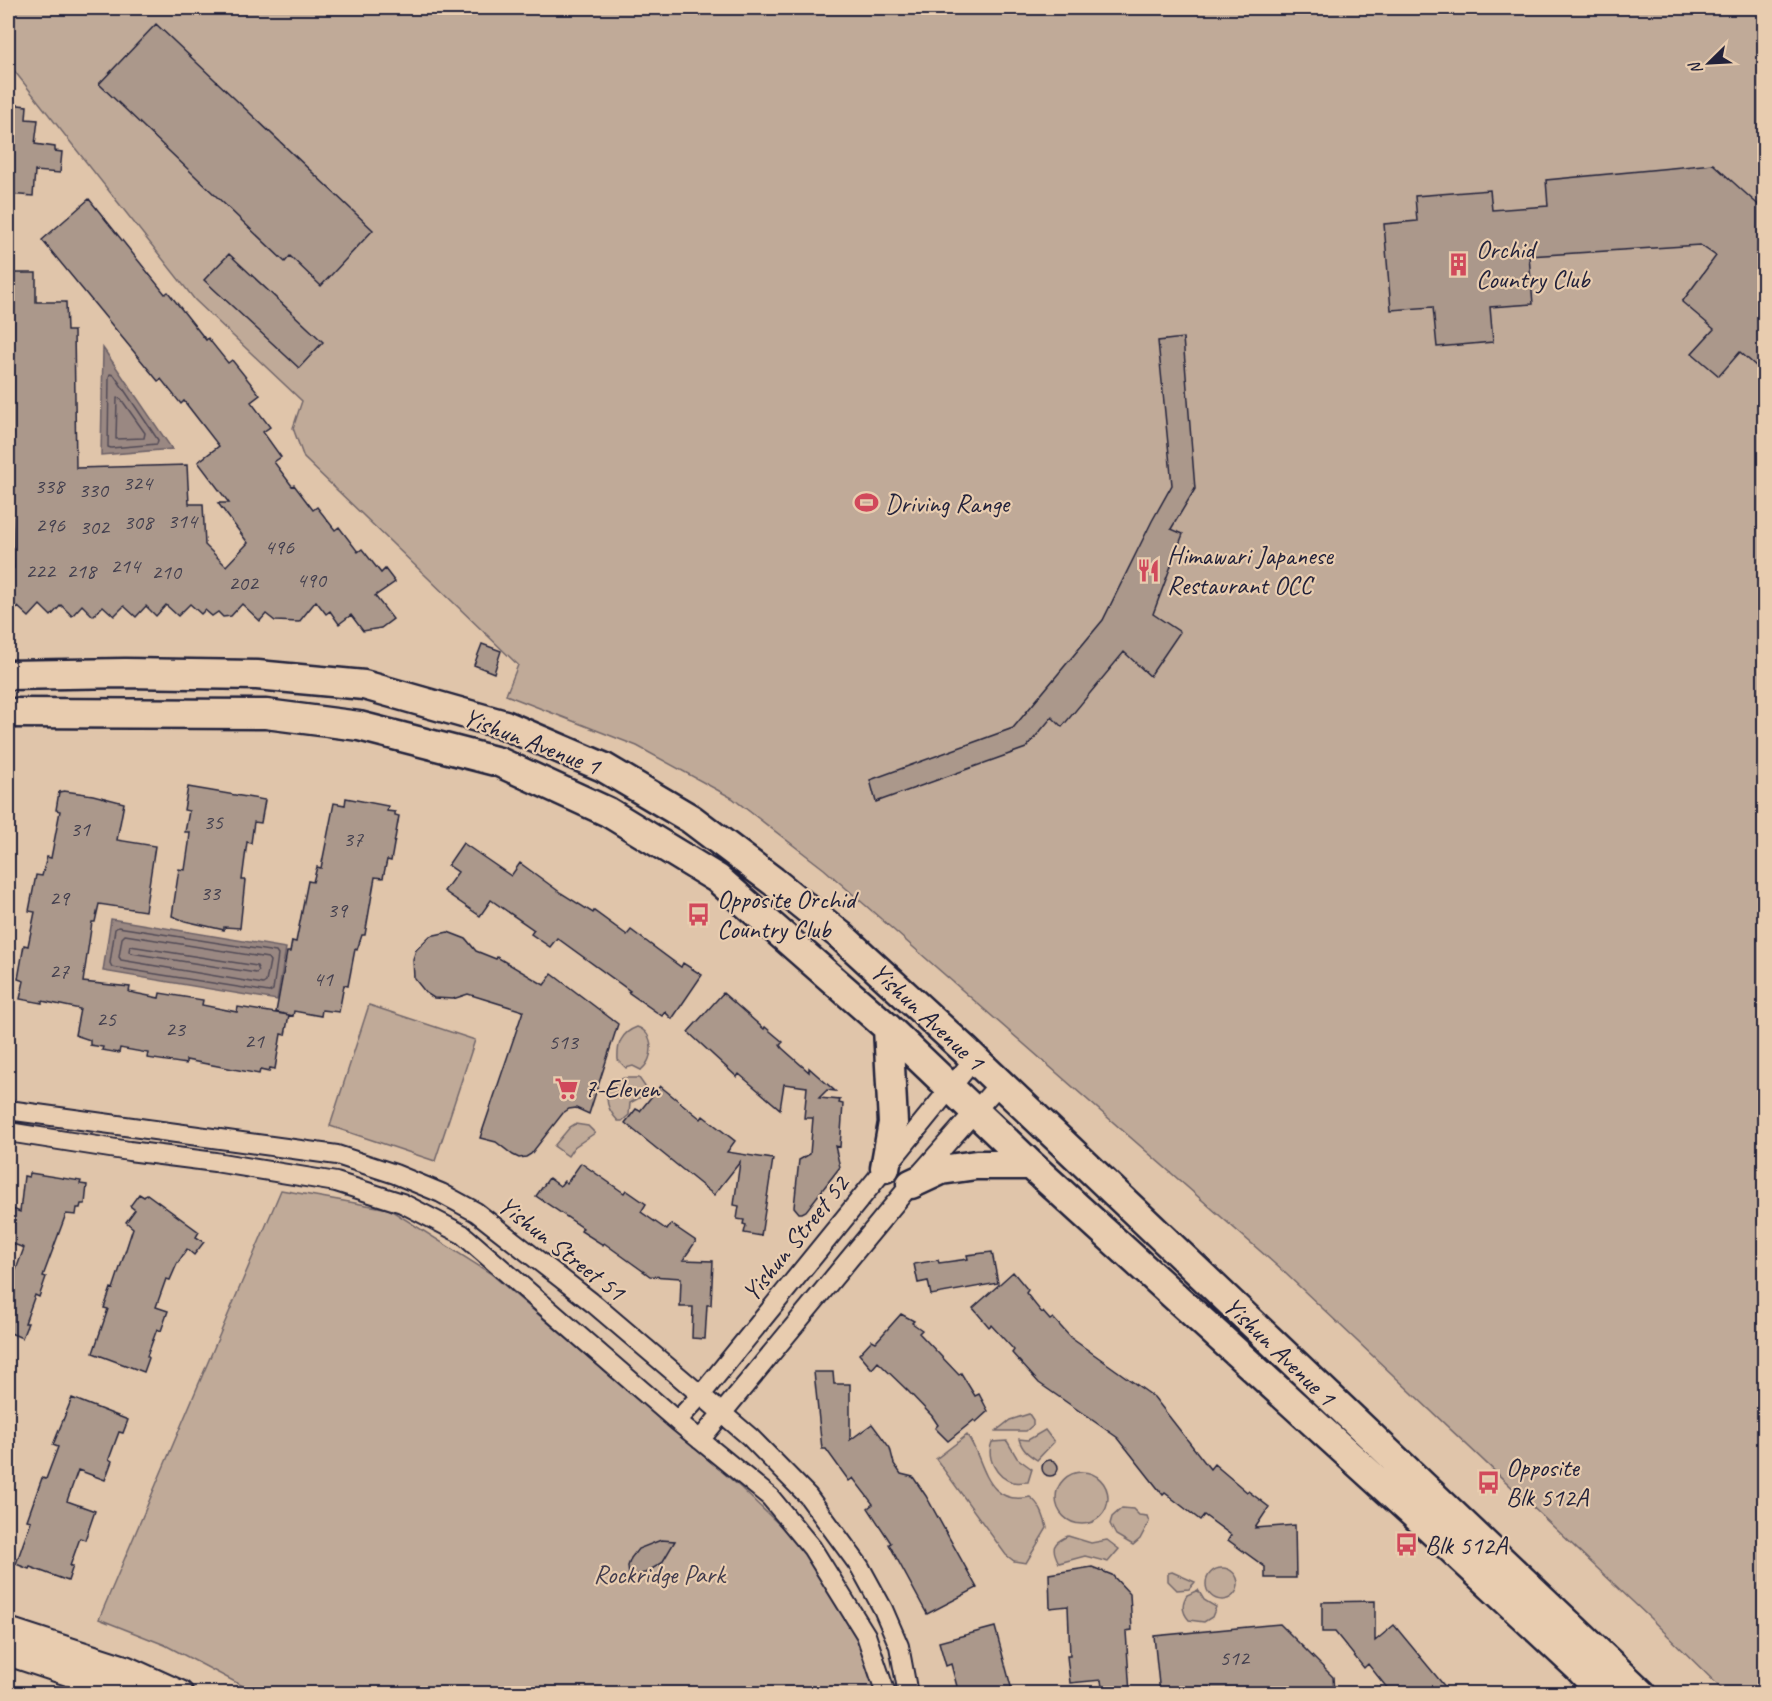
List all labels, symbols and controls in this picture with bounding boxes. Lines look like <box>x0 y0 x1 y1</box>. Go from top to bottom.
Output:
north arrow <box>1679 33 1739 93</box>
text: N <box>1684 57 1707 77</box>
place label: Orchid Country Club <box>1476 233 1591 296</box>
building icon: Orchid Country Club <box>1445 251 1471 277</box>
house number: 324 <box>122 469 154 497</box>
house number: 338 <box>34 472 66 500</box>
house number: 330 <box>78 476 110 504</box>
place label: Driving Range <box>885 487 1012 520</box>
sports icon: Driving Range <box>854 490 880 516</box>
house number: 314 <box>167 507 199 535</box>
house number: 308 <box>123 508 155 536</box>
house number: 296 <box>35 511 66 539</box>
house number: 302 <box>79 513 111 541</box>
house number: 496 <box>264 533 295 561</box>
place label: Himawari Japanese Restaurant OCC <box>1167 539 1334 602</box>
house number: 214 <box>110 552 142 580</box>
house number: 222 <box>25 557 57 585</box>
house number: 218 <box>66 557 98 585</box>
restaurant icon: Himawari Japanese Restaurant OCC <box>1136 557 1162 583</box>
house number: 210 <box>151 558 183 586</box>
house number: 490 <box>296 566 328 594</box>
house number: 202 <box>228 569 260 597</box>
street label: Yishun Avenue 1 <box>459 700 606 783</box>
house number: 35 <box>203 808 224 836</box>
house number: 31 <box>70 815 91 843</box>
house number: 37 <box>343 825 364 853</box>
house number: 33 <box>200 879 222 907</box>
place label: Opposite Orchid Country Club <box>717 883 859 946</box>
house number: 29 <box>49 884 71 912</box>
house number: 39 <box>327 896 349 924</box>
bus stop icon: Opposite Orchid Country Club <box>686 901 712 927</box>
street label: Yishun Avenue 1 <box>864 955 993 1078</box>
house number: 27 <box>49 957 70 985</box>
house number: 41 <box>313 965 334 993</box>
house number: 25 <box>96 1005 117 1033</box>
house number: 23 <box>165 1015 187 1043</box>
house number: 21 <box>244 1027 265 1055</box>
house number: 513 <box>548 1028 580 1056</box>
place label: 7-Eleven <box>584 1072 661 1105</box>
supermarket icon: 7-Eleven <box>553 1075 579 1101</box>
street label: Yishun Street 52 <box>735 1167 858 1308</box>
street label: Yishun Street 51 <box>491 1188 633 1309</box>
street label: Yishun Avenue 1 <box>1216 1289 1344 1414</box>
place label: Opposite Blk 512A <box>1506 1451 1590 1514</box>
bus stop icon: Opposite Blk 512A <box>1475 1469 1501 1495</box>
place label: Blk 512A <box>1425 1529 1509 1562</box>
bus stop icon: Blk 512A <box>1394 1532 1420 1558</box>
park label: Rockridge Park <box>593 1558 727 1591</box>
house number: 512 <box>1219 1644 1251 1672</box>

